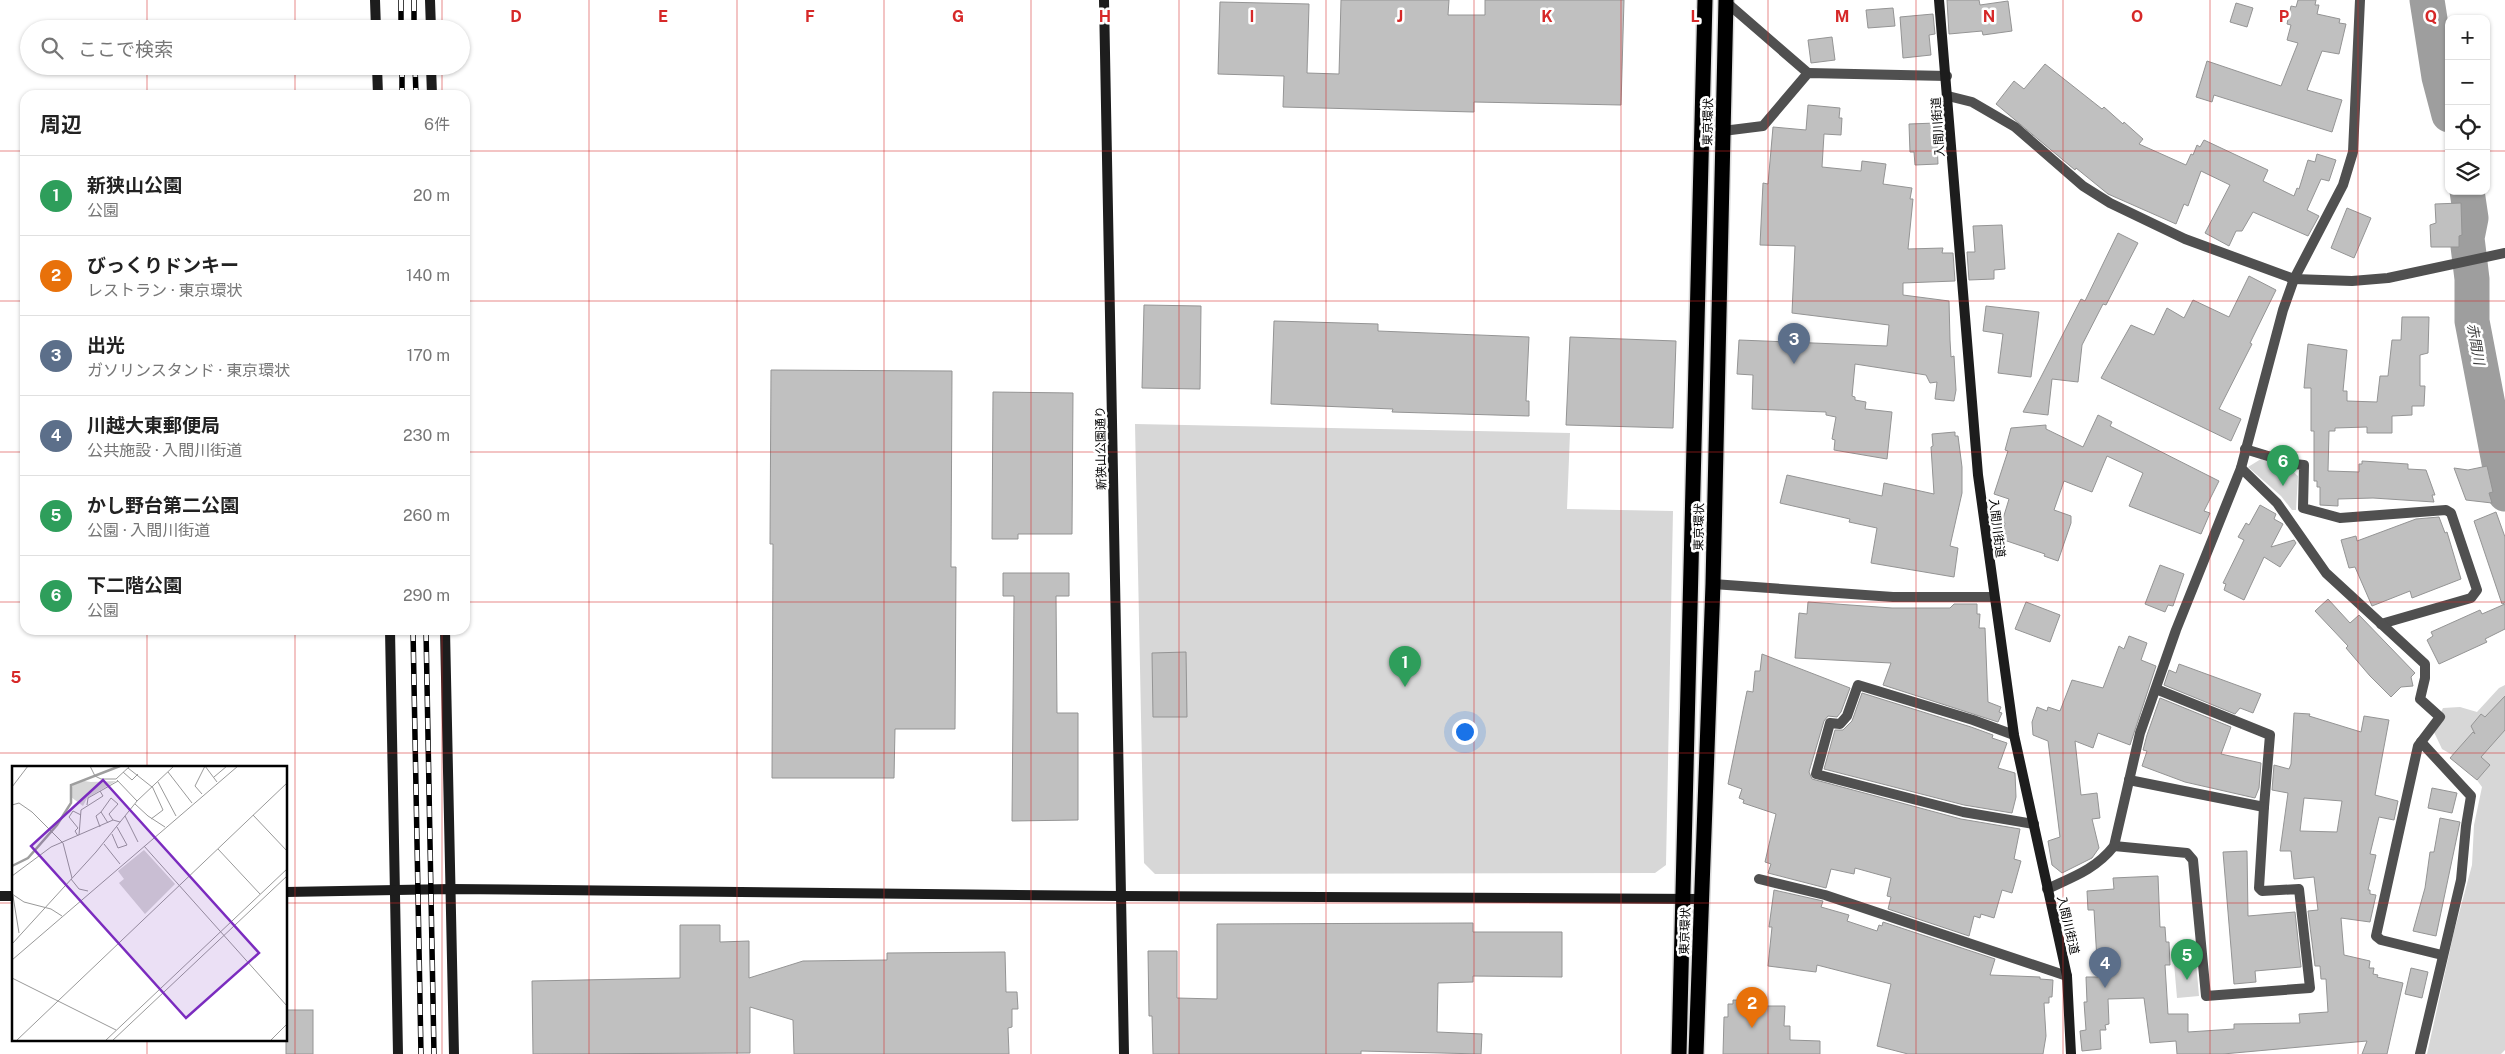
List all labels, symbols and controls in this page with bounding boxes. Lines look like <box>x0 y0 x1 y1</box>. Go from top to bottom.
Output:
text: D <box>510 7 522 26</box>
text: E <box>658 7 668 26</box>
text: F <box>805 7 815 26</box>
text: G <box>952 7 964 26</box>
text: H <box>1099 7 1111 26</box>
text: I <box>1250 7 1254 26</box>
text: J <box>1397 7 1403 26</box>
text: K <box>1541 7 1553 26</box>
text: L <box>1690 7 1700 26</box>
text: M <box>1835 7 1849 26</box>
text: N <box>1983 7 1995 26</box>
text: O <box>2131 7 2143 26</box>
text: P <box>2279 7 2289 26</box>
text: Q <box>2425 7 2437 26</box>
map controls <box>2445 15 2490 195</box>
button: + <box>2445 15 2490 60</box>
search box <box>20 20 470 75</box>
icon: search <box>38 34 66 62</box>
text: ここで検索 <box>78 38 173 60</box>
button: − <box>2445 60 2490 105</box>
street label: 入間川街道 <box>1929 97 1947 157</box>
street label: 東京環状 <box>1701 98 1715 146</box>
button: locate <box>2445 105 2490 150</box>
text: 周辺 <box>40 112 82 137</box>
text: 6件 <box>424 115 450 134</box>
button: layers <box>2445 150 2490 195</box>
text: 新狭山公園 <box>87 174 182 196</box>
text: 1 <box>53 186 59 205</box>
text: 20 m <box>413 186 450 205</box>
text: 公園 <box>87 201 119 220</box>
text: びっくりドンキー <box>87 254 239 276</box>
text: 2 <box>51 266 61 285</box>
text: 140 m <box>406 266 450 285</box>
text: レストラン · 東京環状 <box>87 281 242 300</box>
water label: 赤間川 <box>2464 322 2488 368</box>
pin: 3 <box>1778 323 1810 364</box>
text: 出光 <box>87 334 125 356</box>
text: 3 <box>51 346 61 365</box>
text: 170 m <box>407 346 450 365</box>
text: ガソリンスタンド · 東京環状 <box>87 361 290 380</box>
street label: 新狭山公園通り <box>1093 406 1109 490</box>
text: 川越大東郵便局 <box>87 414 220 436</box>
text: 4 <box>51 426 61 445</box>
text: 230 m <box>403 426 450 445</box>
text: 公共施設 · 入間川街道 <box>87 441 242 460</box>
pin: 6 <box>2267 445 2299 486</box>
text: かし野台第二公園 <box>87 494 239 516</box>
street label: 入間川街道 <box>1986 497 2008 559</box>
street label: 東京環状 <box>1692 503 1706 551</box>
text: 5 <box>51 506 61 525</box>
text: 260 m <box>403 506 450 525</box>
text: 公園 · 入間川街道 <box>87 521 210 540</box>
text: 下二階公園 <box>87 574 182 596</box>
text: 6 <box>51 586 61 605</box>
text: 290 m <box>403 586 450 605</box>
text: 公園 <box>87 601 119 620</box>
pin: 1 <box>1389 646 1421 687</box>
text: 5 <box>11 668 22 687</box>
your location <box>1452 719 1478 745</box>
inset map <box>12 766 288 1042</box>
street label: 入間川街道 <box>2054 894 2082 956</box>
street label: 東京環状 <box>1677 907 1693 955</box>
pin: 5 <box>2171 939 2203 980</box>
pin: 4 <box>2089 947 2121 988</box>
pin: 2 <box>1736 987 1768 1028</box>

